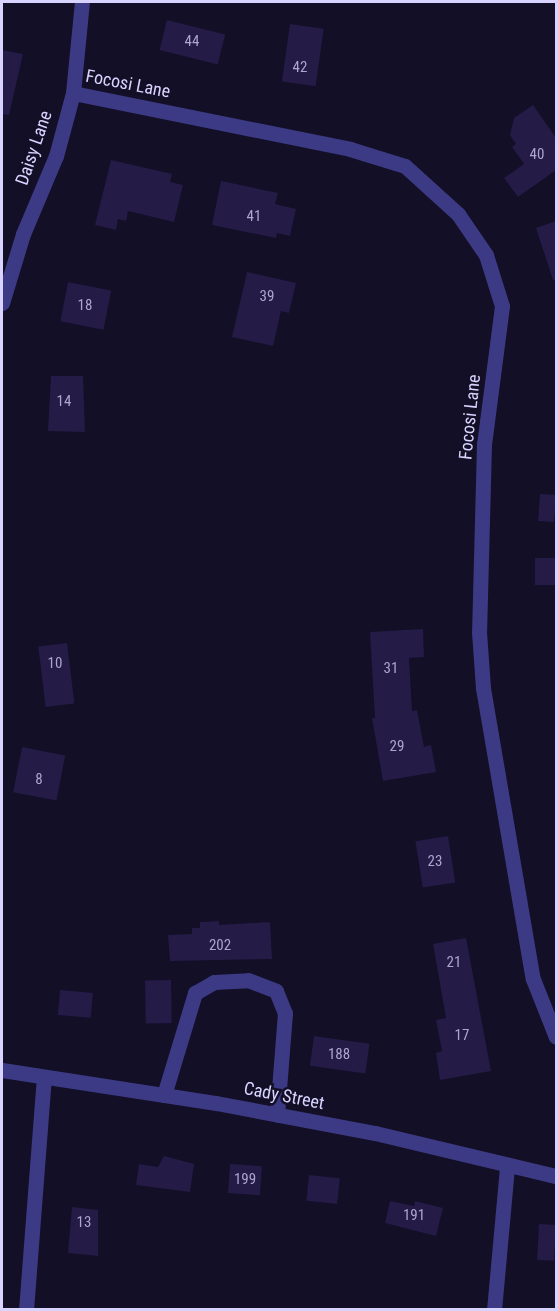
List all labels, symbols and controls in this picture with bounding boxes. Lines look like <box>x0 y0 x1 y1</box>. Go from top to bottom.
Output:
house number: 44 <box>185 33 199 51</box>
house number: 42 <box>293 59 307 77</box>
street label: Focosi Lane <box>84 65 172 103</box>
street label: Daisy Lane <box>11 108 57 188</box>
house number: 40 <box>530 146 544 164</box>
house number: 41 <box>247 208 261 226</box>
house number: 39 <box>260 288 274 306</box>
house number: 18 <box>78 297 92 315</box>
street label: Focosi Lane <box>455 373 485 461</box>
house number: 14 <box>57 393 71 411</box>
house number: 10 <box>48 655 62 673</box>
house number: 31 <box>384 660 398 678</box>
house number: 29 <box>390 738 404 756</box>
house number: 8 <box>35 771 43 789</box>
house number: 23 <box>428 853 442 871</box>
house number: 202 <box>209 937 231 955</box>
house number: 21 <box>447 954 461 972</box>
house number: 17 <box>455 1027 469 1045</box>
house number: 188 <box>328 1046 350 1064</box>
street label: Cady Street <box>242 1078 326 1114</box>
house number: 199 <box>234 1171 256 1189</box>
house number: 191 <box>403 1207 425 1225</box>
house number: 13 <box>77 1214 91 1232</box>

